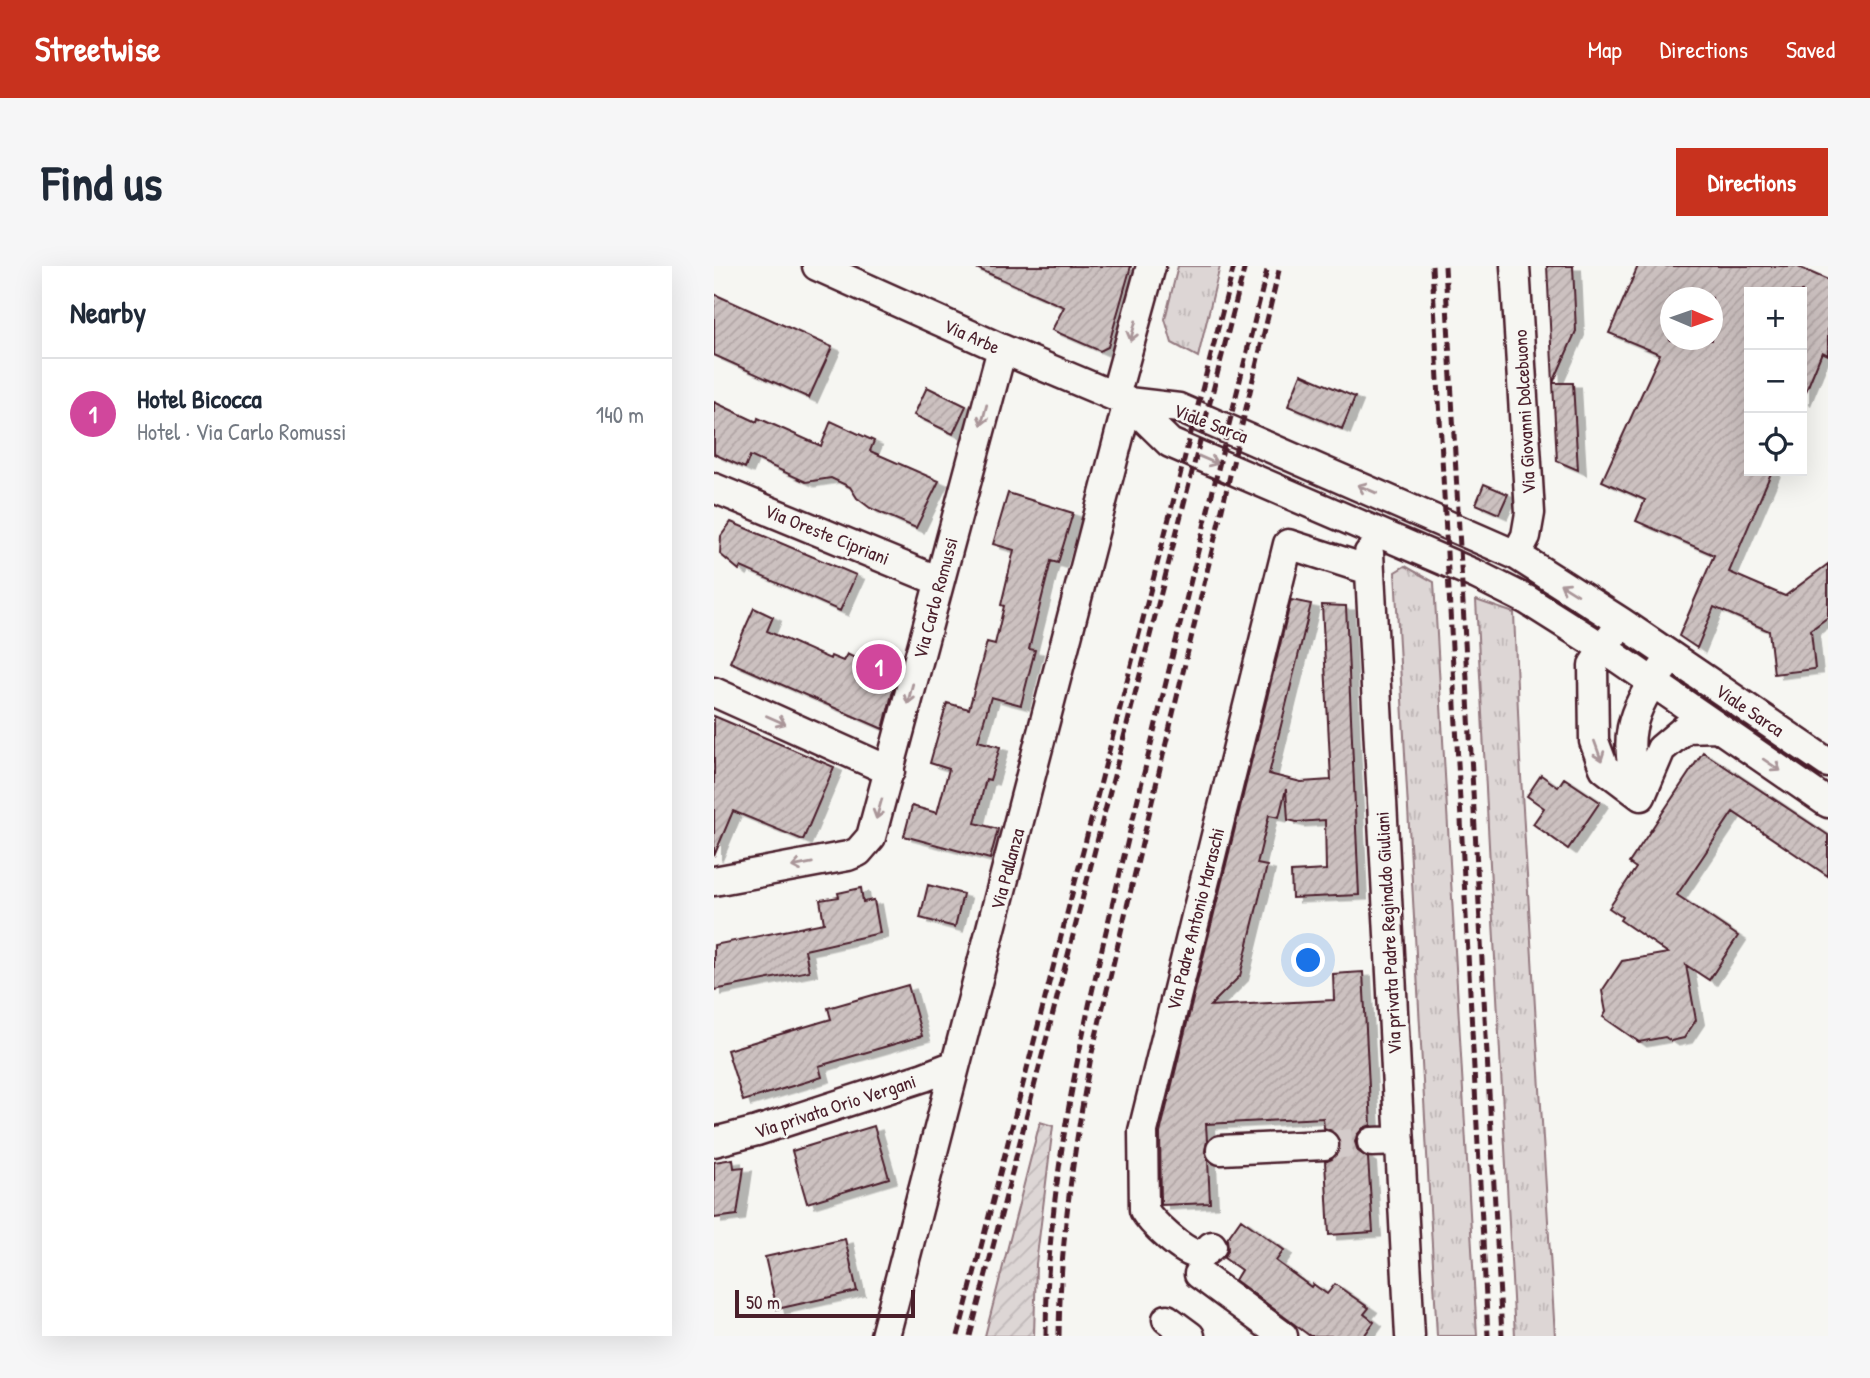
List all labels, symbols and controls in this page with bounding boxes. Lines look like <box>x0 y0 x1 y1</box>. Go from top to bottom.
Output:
text: Streetwise <box>35 27 160 71</box>
text: Map <box>1588 33 1622 65</box>
text: Directions <box>1660 33 1748 65</box>
text: Saved <box>1786 33 1835 65</box>
button: Directions <box>1676 148 1828 216</box>
text: Find us <box>42 149 162 215</box>
north arrow <box>1660 287 1723 350</box>
map controls <box>1744 287 1807 476</box>
button: + <box>1744 287 1807 350</box>
text: Nearby <box>70 292 146 332</box>
street label: Via Arbe <box>940 312 1005 360</box>
one-way arrow <box>1126 319 1139 342</box>
street label: Via Giovanni Dolcebuono <box>1507 329 1541 495</box>
button: − <box>1744 350 1807 413</box>
text: Hotel Bicocca <box>137 381 262 416</box>
street label: Viale Sarca <box>1170 397 1252 449</box>
text: 1 <box>89 399 97 430</box>
text: 140 m <box>596 399 644 430</box>
one-way arrow <box>977 404 990 426</box>
button: locate <box>1744 413 1807 476</box>
text: Hotel · Via Carlo Romussi <box>137 416 346 447</box>
one-way arrow <box>1196 454 1218 467</box>
one-way arrow <box>1357 482 1379 495</box>
street label: Via Oreste Cipriani <box>761 497 893 571</box>
street label: Via Carlo Romussi <box>906 534 964 662</box>
one-way arrow <box>1559 581 1579 595</box>
pin: 1 <box>856 641 902 693</box>
street label: Viale Sarca <box>1711 678 1790 743</box>
one-way arrow <box>903 683 916 705</box>
one-way arrow <box>765 714 787 727</box>
one-way arrow <box>1593 740 1605 762</box>
one-way arrow <box>1762 758 1782 772</box>
one-way arrow <box>872 798 885 820</box>
street label: Via privata Padre Reginaldo Giuliani <box>1369 811 1407 1055</box>
street label: Via Pallanza <box>984 825 1030 913</box>
street label: Via Padre Antonio Maraschi <box>1160 825 1230 1013</box>
one-way arrow <box>791 858 814 872</box>
your location <box>1291 943 1325 977</box>
street label: Via privata Orio Vergani <box>751 1068 919 1144</box>
scale bar <box>735 1287 915 1319</box>
text: 50 m <box>746 1289 780 1315</box>

